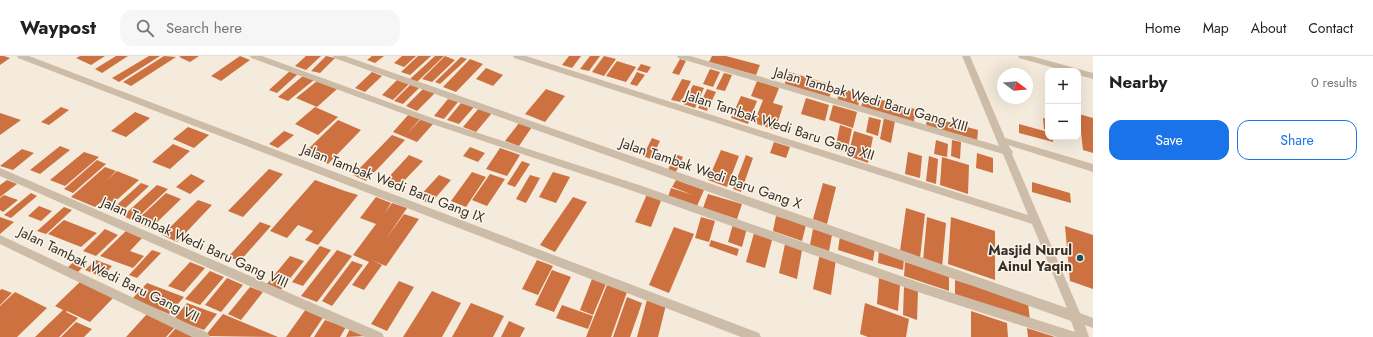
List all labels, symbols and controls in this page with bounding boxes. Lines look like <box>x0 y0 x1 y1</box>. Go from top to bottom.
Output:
search box <box>120 10 400 46</box>
text: Waypost <box>20 14 96 41</box>
icon: search <box>134 17 156 39</box>
text: Search here <box>166 17 242 39</box>
text: Home <box>1145 18 1181 38</box>
text: Map <box>1203 18 1229 38</box>
text: About <box>1251 18 1286 38</box>
text: Contact <box>1308 18 1353 38</box>
street label: Jalan Tambak Wedi Baru Gang XIII <box>772 63 970 135</box>
north arrow <box>997 68 1033 104</box>
map controls <box>1045 68 1081 140</box>
button: + <box>1045 68 1081 104</box>
text: Nearby <box>1109 70 1167 94</box>
text: 0 results <box>1311 73 1357 92</box>
street label: Jalan Tambak Wedi Baru Gang XII <box>683 86 877 164</box>
button: − <box>1045 104 1081 140</box>
button: Save <box>1109 120 1229 160</box>
button: Share <box>1237 120 1357 160</box>
street label: Jalan Tambak Wedi Baru Gang X <box>616 132 805 214</box>
street label: Jalan Tambak Wedi Baru Gang IX <box>297 138 488 227</box>
street label: Jalan Tambak Wedi Baru Gang VIII <box>99 193 291 291</box>
street label: Jalan Tambak Wedi Baru Gang VII <box>16 223 202 325</box>
place label: Masjid Nurul Ainul Yaqin <box>988 240 1072 276</box>
marker: Masjid Nurul Ainul Yaqin <box>1075 253 1085 263</box>

